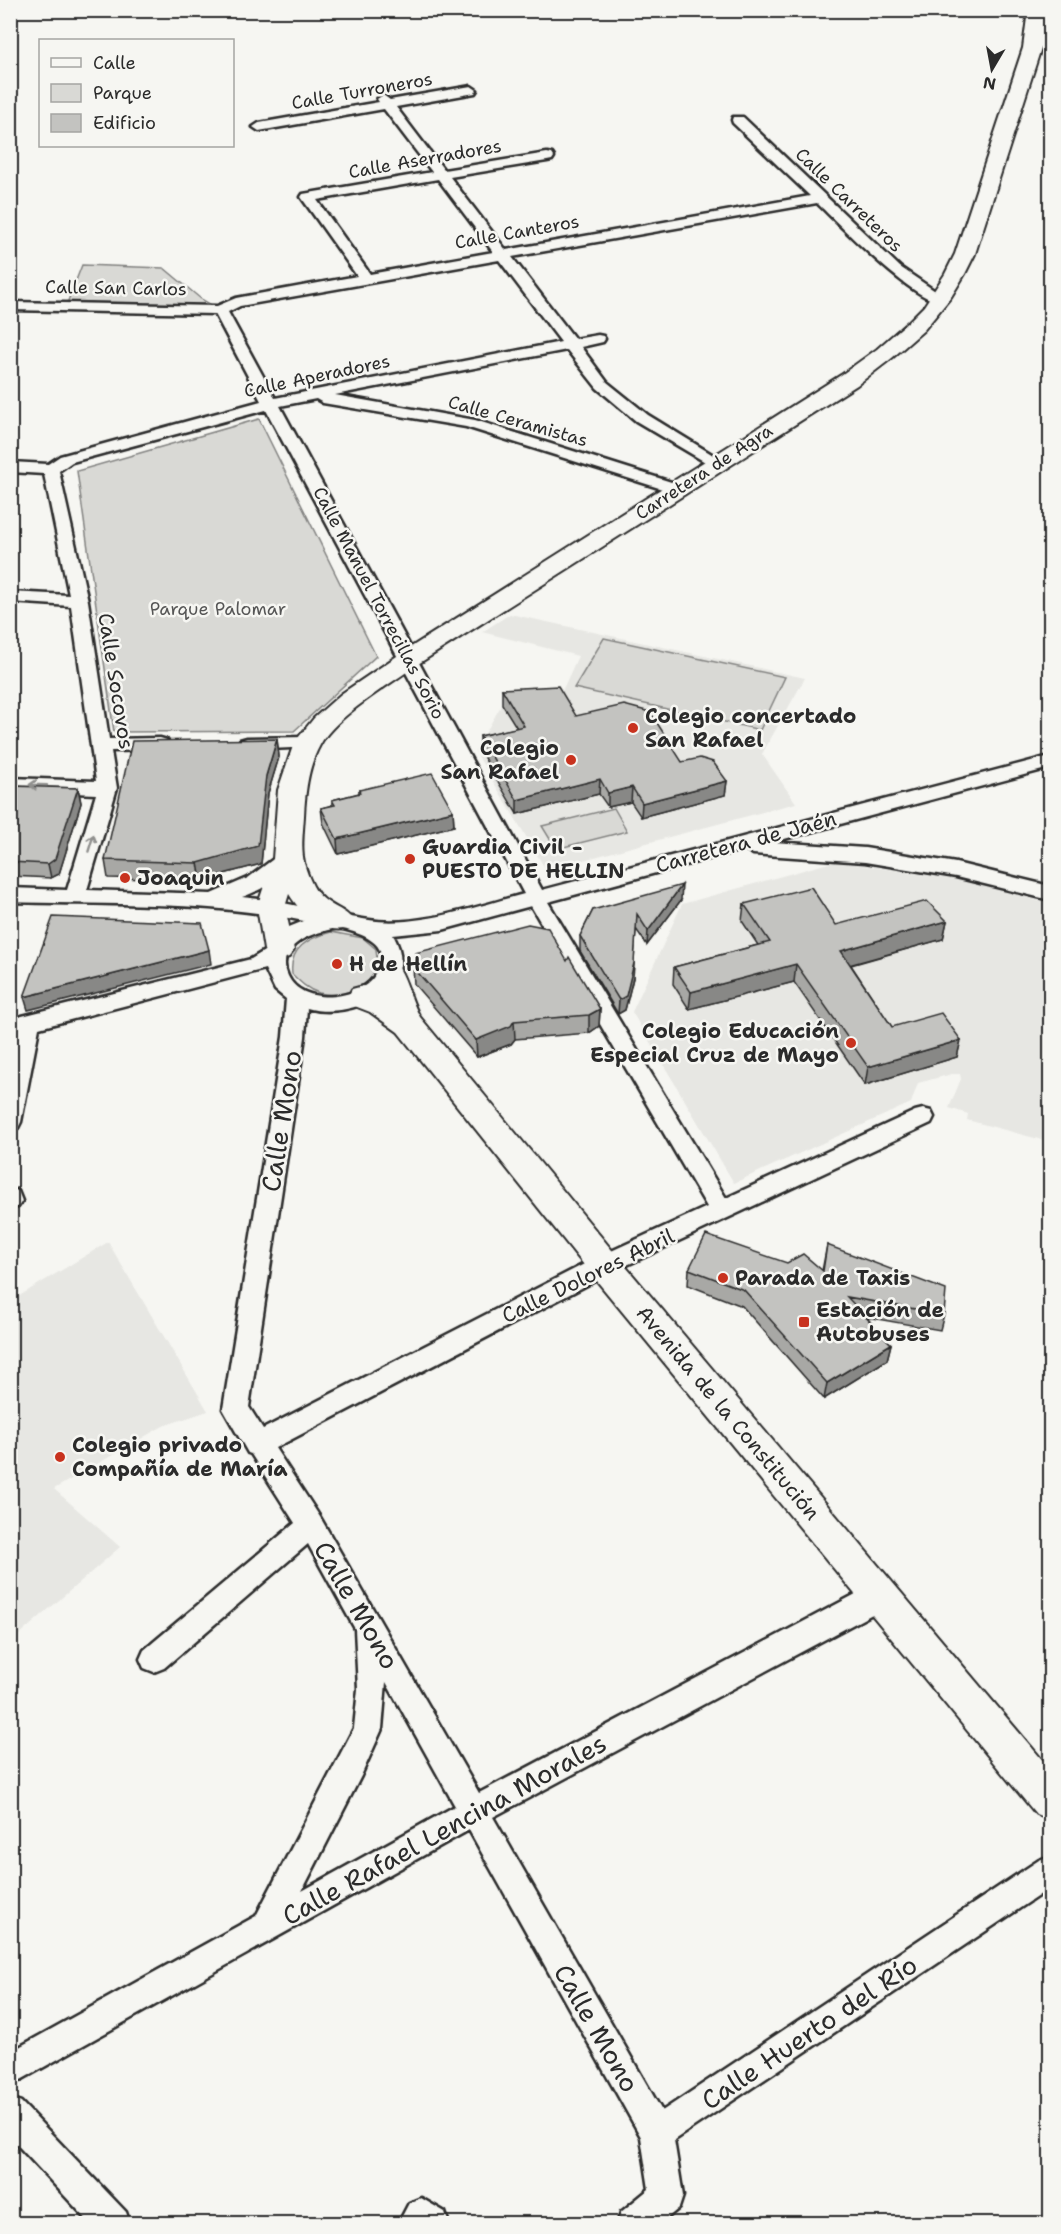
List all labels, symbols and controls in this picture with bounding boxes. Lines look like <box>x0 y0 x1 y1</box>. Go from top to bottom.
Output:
legend <box>39 39 234 147</box>
north arrow <box>962 39 1022 99</box>
text: Calle <box>93 51 136 75</box>
street label: Calle Turroneros <box>290 67 434 115</box>
text: N <box>981 72 998 95</box>
text: Parque <box>93 81 152 105</box>
text: Edificio <box>93 111 156 135</box>
street label: Calle Aserradores <box>347 134 503 184</box>
street label: Calle Carreteros <box>790 143 908 257</box>
street label: Calle Canteros <box>453 209 581 255</box>
street label: Calle San Carlos <box>45 275 187 301</box>
street label: Calle Aperadores <box>242 349 392 403</box>
street label: Calle Ceramistas <box>445 390 591 452</box>
street label: Carretera de Agra <box>631 419 777 525</box>
street label: Calle Manuel Torrecillas Sorio <box>307 483 451 723</box>
park label: Parque Palomar <box>150 597 286 621</box>
street label: Calle Socovos <box>91 611 141 751</box>
place label: Colegio concertado San Rafael <box>645 702 856 754</box>
marker: Colegio concertado San Rafael <box>626 721 640 735</box>
place label: Colegio San Rafael <box>441 734 559 786</box>
marker: Colegio San Rafael <box>564 753 578 767</box>
one-way arrow <box>28 780 48 791</box>
street label: Carretera de Jaén <box>653 804 840 880</box>
place label: Guardia Civil - PUESTO DE HELLIN <box>422 833 625 885</box>
one-way arrow <box>86 834 97 853</box>
marker: Guardia Civil - PUESTO DE HELLIN <box>403 852 417 866</box>
place label: Joaquin <box>137 864 225 892</box>
marker: Joaquin <box>118 871 132 885</box>
place label: H de Hellín <box>349 950 467 978</box>
marker: H de Hellín <box>330 957 344 971</box>
place label: Colegio Educación Especial Cruz de Mayo <box>590 1017 839 1069</box>
marker: Colegio Educación Especial Cruz de Mayo <box>844 1036 858 1050</box>
street label: Calle Mono <box>253 1048 309 1194</box>
street label: Calle Dolores Abril <box>497 1222 679 1330</box>
place label: Parada de Taxis <box>735 1264 910 1292</box>
marker: Parada de Taxis <box>716 1271 730 1285</box>
place label: Estación de Autobuses <box>816 1296 944 1348</box>
street label: Avenida de la Constitución <box>630 1300 826 1526</box>
marker: Estación de Autobuses <box>797 1315 811 1329</box>
place label: Colegio privado Compañía de María <box>72 1431 288 1483</box>
marker: Colegio privado Compañía de María <box>53 1450 67 1464</box>
street label: Calle Mono <box>306 1534 408 1676</box>
street label: Calle Rafael Lencina Morales <box>276 1725 612 1933</box>
street label: Calle Huerto del Río <box>694 1947 924 2117</box>
street label: Calle Mono <box>546 1957 648 2099</box>

